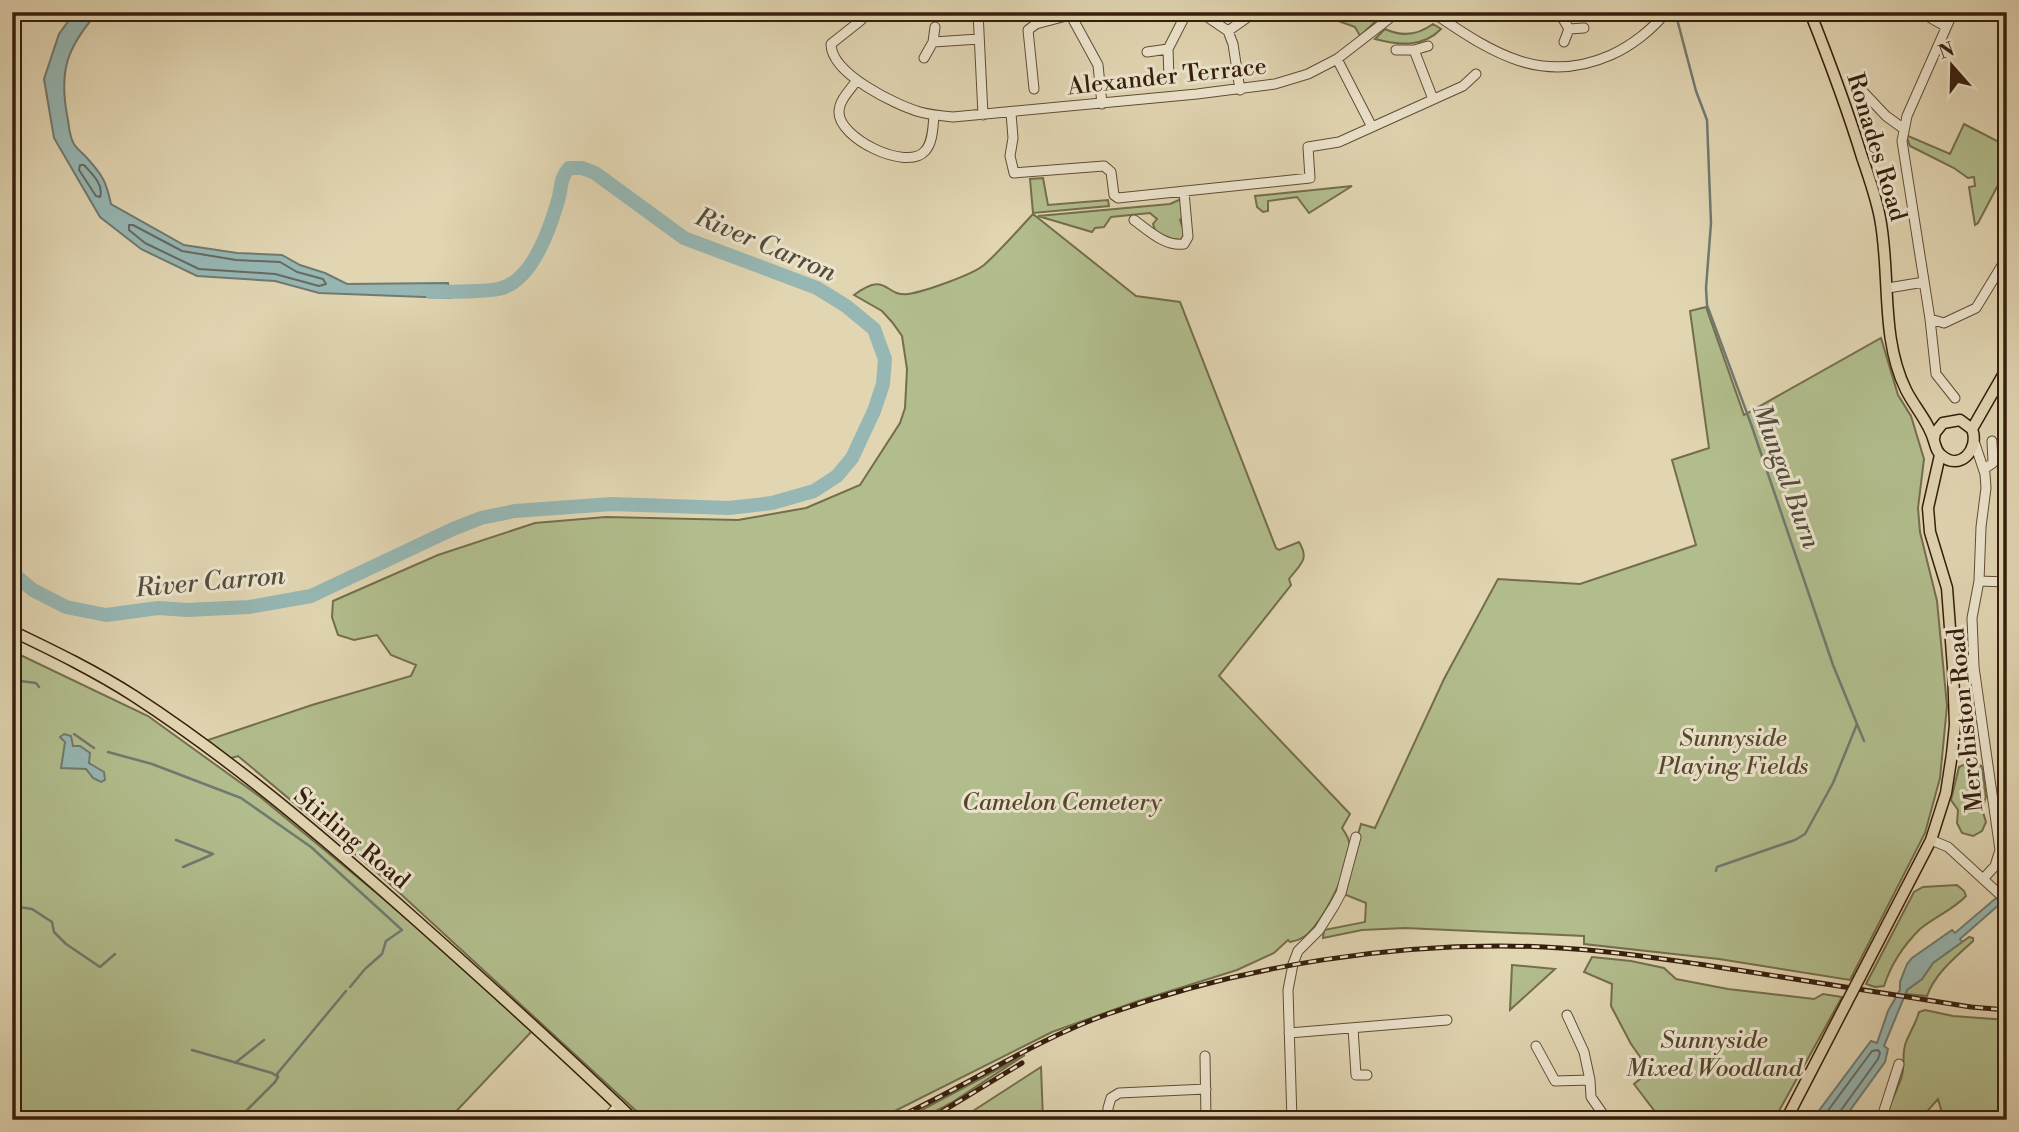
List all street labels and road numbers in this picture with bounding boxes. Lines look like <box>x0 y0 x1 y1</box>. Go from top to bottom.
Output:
street label: Alexander Terrace <box>1065 52 1268 102</box>
street label: Ronades Road <box>1839 70 1913 225</box>
street label: Merchiston Road <box>1941 626 1991 813</box>
street label: Stirling Road <box>287 781 416 896</box>

